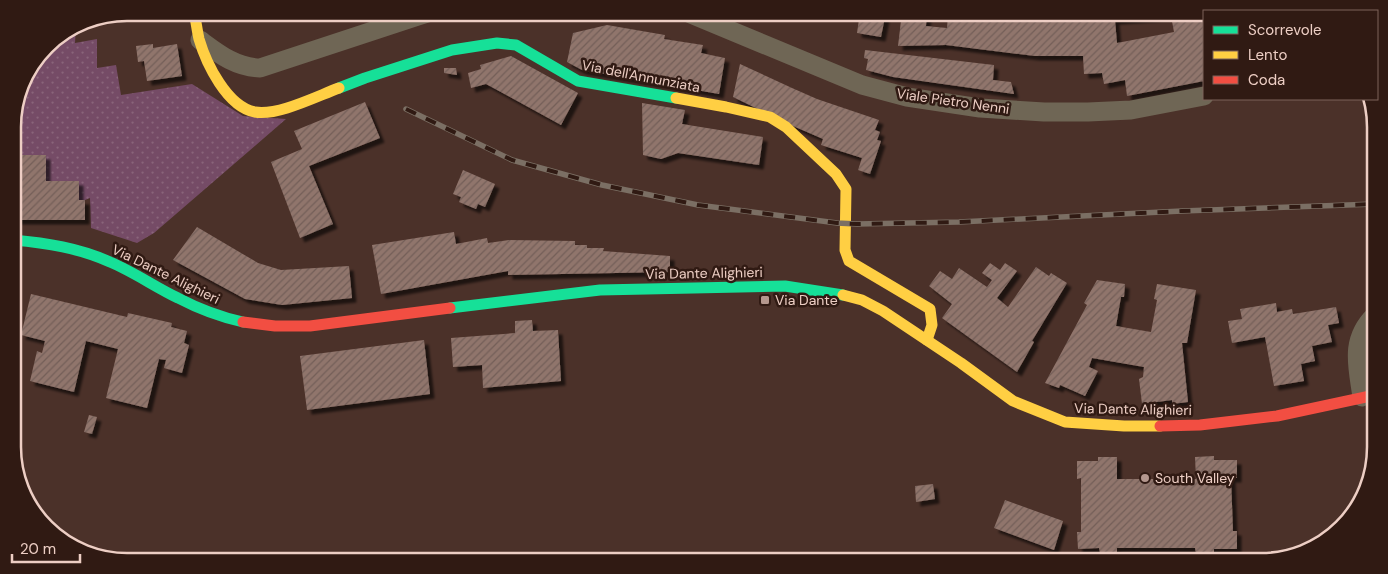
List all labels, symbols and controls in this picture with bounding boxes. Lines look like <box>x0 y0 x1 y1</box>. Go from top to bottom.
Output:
legend <box>1203 10 1378 100</box>
text: Scorrevole <box>1248 20 1322 40</box>
text: Lento <box>1248 45 1287 65</box>
street label: Via dell'Annunziata <box>580 56 702 96</box>
text: Coda <box>1248 70 1285 90</box>
street label: Viale Pietro Nenni <box>895 84 1011 118</box>
street label: Via Dante Alighieri <box>109 240 223 308</box>
street label: Via Dante Alighieri <box>645 263 763 283</box>
place label: Via Dante <box>775 291 838 309</box>
marker: Via Dante <box>759 294 771 306</box>
street label: Via Dante Alighieri <box>1074 399 1192 419</box>
place label: South Valley <box>1155 469 1235 487</box>
marker: South Valley <box>1139 472 1151 484</box>
scale bar <box>12 532 80 564</box>
text: 20 m <box>20 539 56 559</box>

